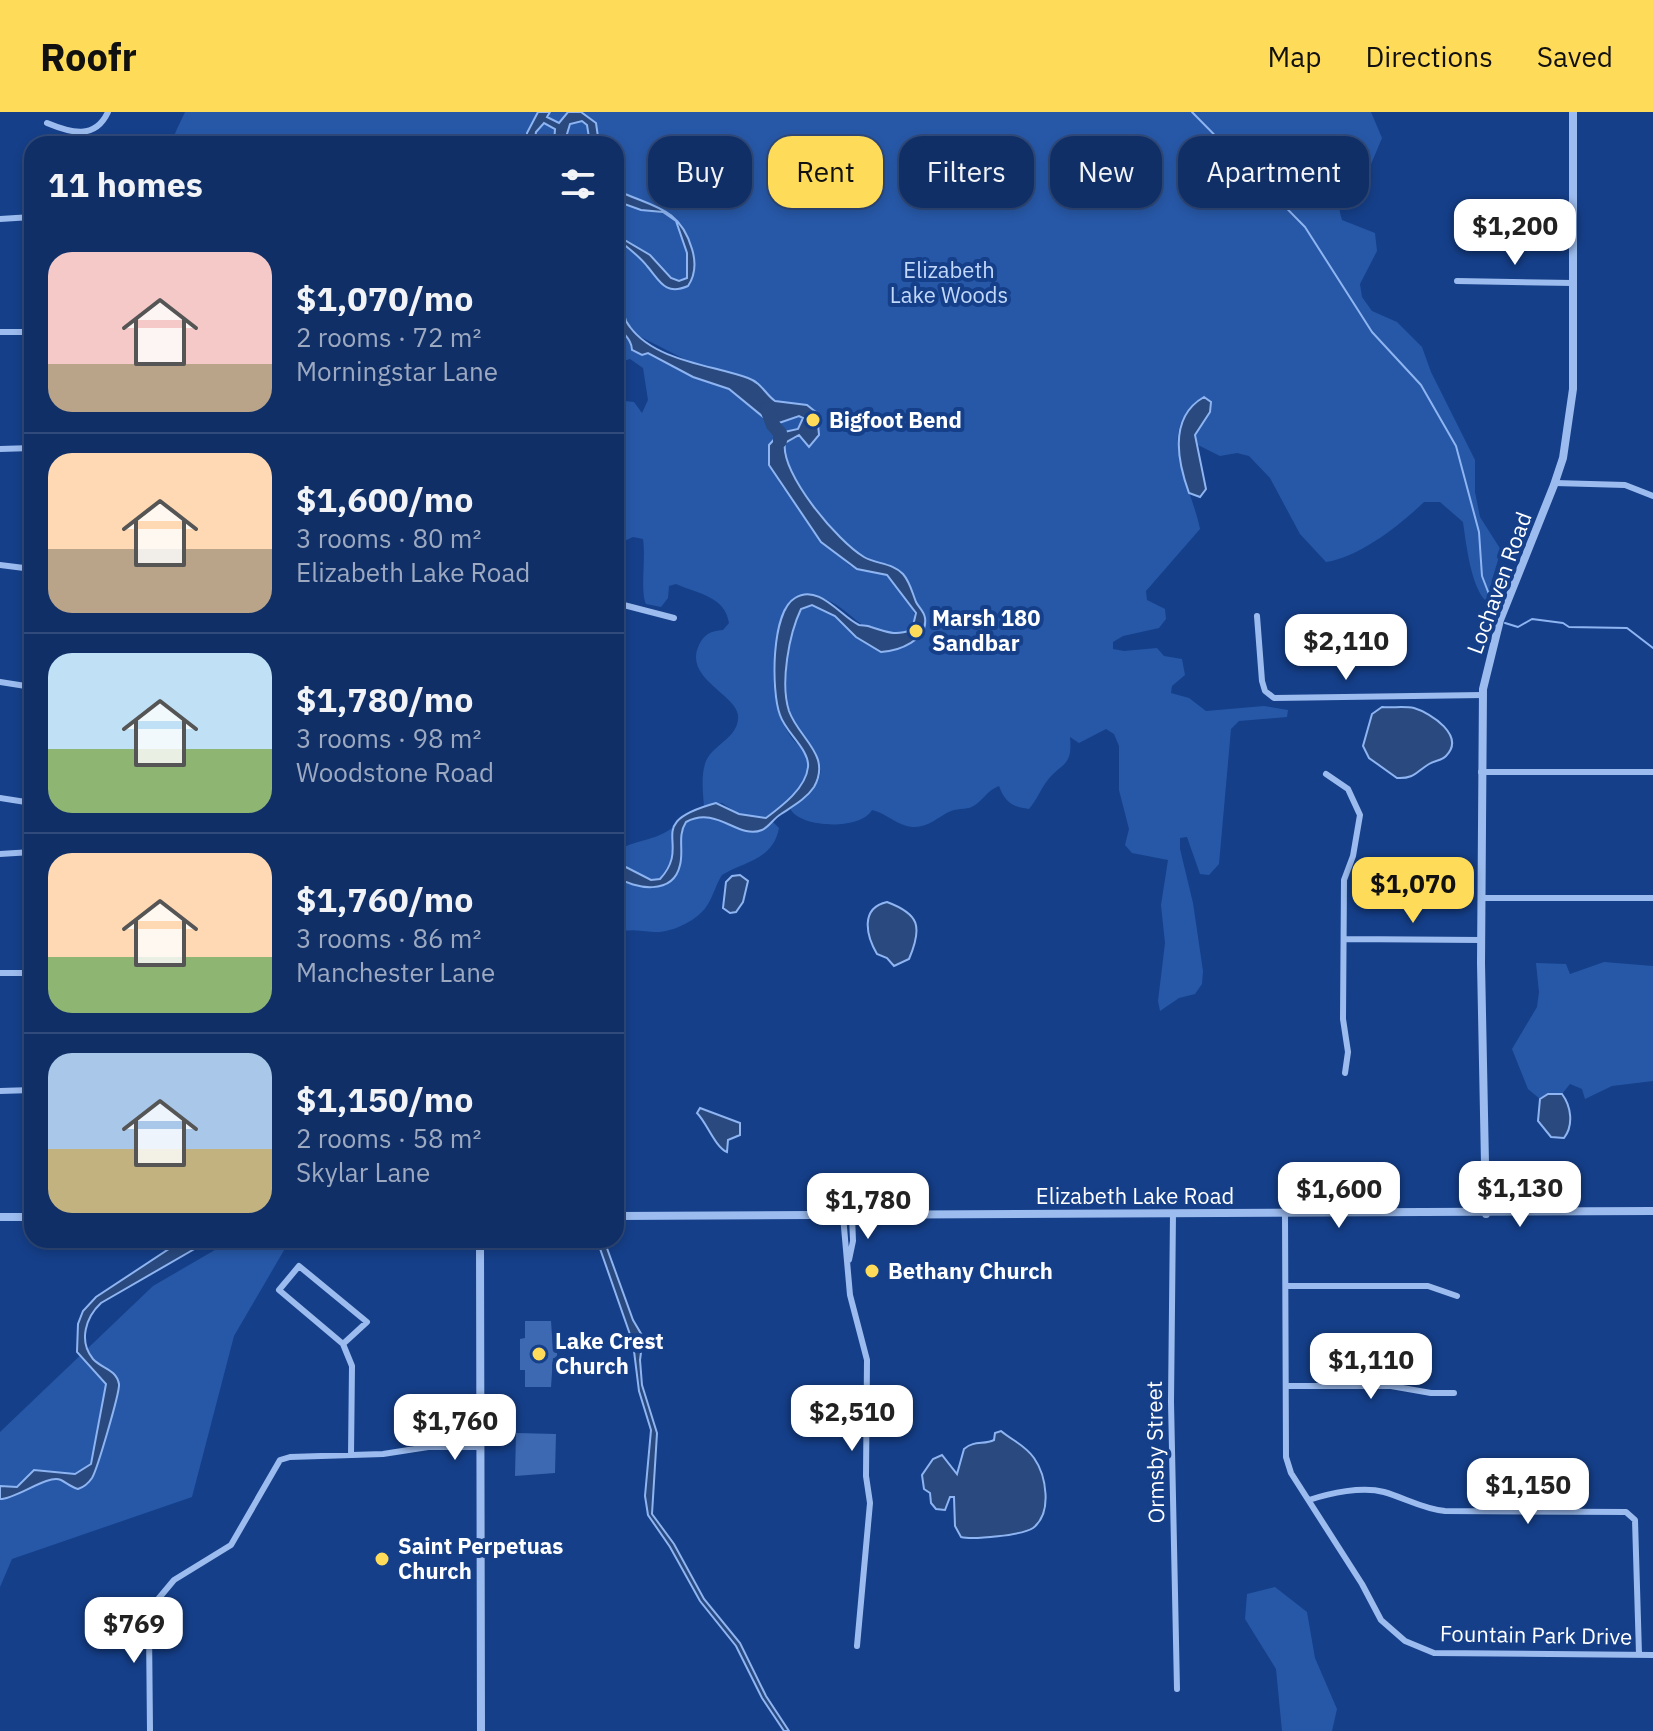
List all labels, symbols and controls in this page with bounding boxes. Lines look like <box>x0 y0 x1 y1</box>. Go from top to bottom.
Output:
text: Roofr <box>40 32 137 81</box>
text: Map <box>1267 38 1321 75</box>
text: Directions <box>1365 38 1493 75</box>
text: Saved <box>1537 38 1613 75</box>
chip: Buy <box>648 136 752 208</box>
chip: Rent <box>768 136 883 208</box>
chip: Filters <box>899 136 1034 208</box>
chip: New <box>1050 136 1162 208</box>
chip: Apartment <box>1178 136 1369 208</box>
text: 11 homes <box>48 162 203 206</box>
icon: filters <box>556 162 600 206</box>
pin: $1,200 <box>1450 199 1580 267</box>
text: $1,200 <box>1472 208 1558 242</box>
park label: Elizabeth Lake Woods <box>890 255 1008 309</box>
text: $1,070/mo <box>296 276 473 320</box>
icon: home <box>112 284 208 380</box>
text: 2 rooms · 72 m² <box>296 320 481 354</box>
text: Morningstar Lane <box>296 354 498 388</box>
place label: Bigfoot Bend <box>829 405 962 434</box>
marker: Bigfoot Bend <box>804 411 822 429</box>
text: $1,600/mo <box>296 477 473 521</box>
icon: home <box>112 485 208 581</box>
street label: Lochaven Road <box>1459 508 1538 658</box>
text: 3 rooms · 80 m² <box>296 521 481 555</box>
text: Elizabeth Lake Road <box>296 555 530 589</box>
place label: Marsh 180 Sandbar <box>932 603 1040 657</box>
pin: $2,110 <box>1281 614 1411 682</box>
marker: Marsh 180 Sandbar <box>907 622 925 640</box>
text: $2,110 <box>1303 623 1389 657</box>
text: $1,780/mo <box>296 677 473 721</box>
icon: home <box>112 685 208 781</box>
text: 3 rooms · 98 m² <box>296 721 481 755</box>
text: Woodstone Road <box>296 755 494 789</box>
pin: $1,070 <box>1348 857 1478 925</box>
text: $1,070 <box>1370 866 1456 900</box>
text: $1,760/mo <box>296 877 473 921</box>
icon: home <box>112 885 208 981</box>
text: 3 rooms · 86 m² <box>296 921 481 955</box>
text: Manchester Lane <box>296 955 495 989</box>
text: $1,150/mo <box>296 1077 473 1121</box>
icon: home <box>112 1085 208 1181</box>
text: 2 rooms · 58 m² <box>296 1121 481 1155</box>
text: Skylar Lane <box>296 1155 430 1189</box>
pin: $1,130 <box>1455 1161 1585 1229</box>
pin: $1,600 <box>1274 1162 1404 1230</box>
text: $1,130 <box>1477 1170 1563 1204</box>
text: $1,600 <box>1296 1171 1382 1205</box>
pin: $1,780 <box>803 1173 933 1241</box>
street label: Elizabeth Lake Road <box>1036 1181 1234 1210</box>
text: $1,780 <box>825 1182 911 1216</box>
place label: Bethany Church <box>888 1256 1053 1285</box>
marker: Bethany Church <box>863 1262 881 1280</box>
place label: Lake Crest Church <box>555 1326 664 1380</box>
pin: $1,110 <box>1306 1333 1436 1401</box>
text: $1,110 <box>1328 1342 1414 1376</box>
marker: Lake Crest Church <box>530 1345 548 1363</box>
street label: Ormsby Street <box>1139 1380 1170 1524</box>
pin: $2,510 <box>787 1385 917 1453</box>
pin: $1,760 <box>390 1394 520 1462</box>
text: $2,510 <box>809 1394 895 1428</box>
text: $1,760 <box>412 1403 498 1437</box>
pin: $1,150 <box>1463 1458 1593 1526</box>
text: $1,150 <box>1485 1467 1571 1501</box>
place label: Saint Perpetuas Church <box>398 1531 563 1585</box>
marker: Saint Perpetuas Church <box>373 1550 391 1568</box>
pin: $769 <box>87 1597 181 1665</box>
text: $769 <box>103 1606 165 1640</box>
street label: Fountain Park Drive <box>1440 1618 1633 1651</box>

